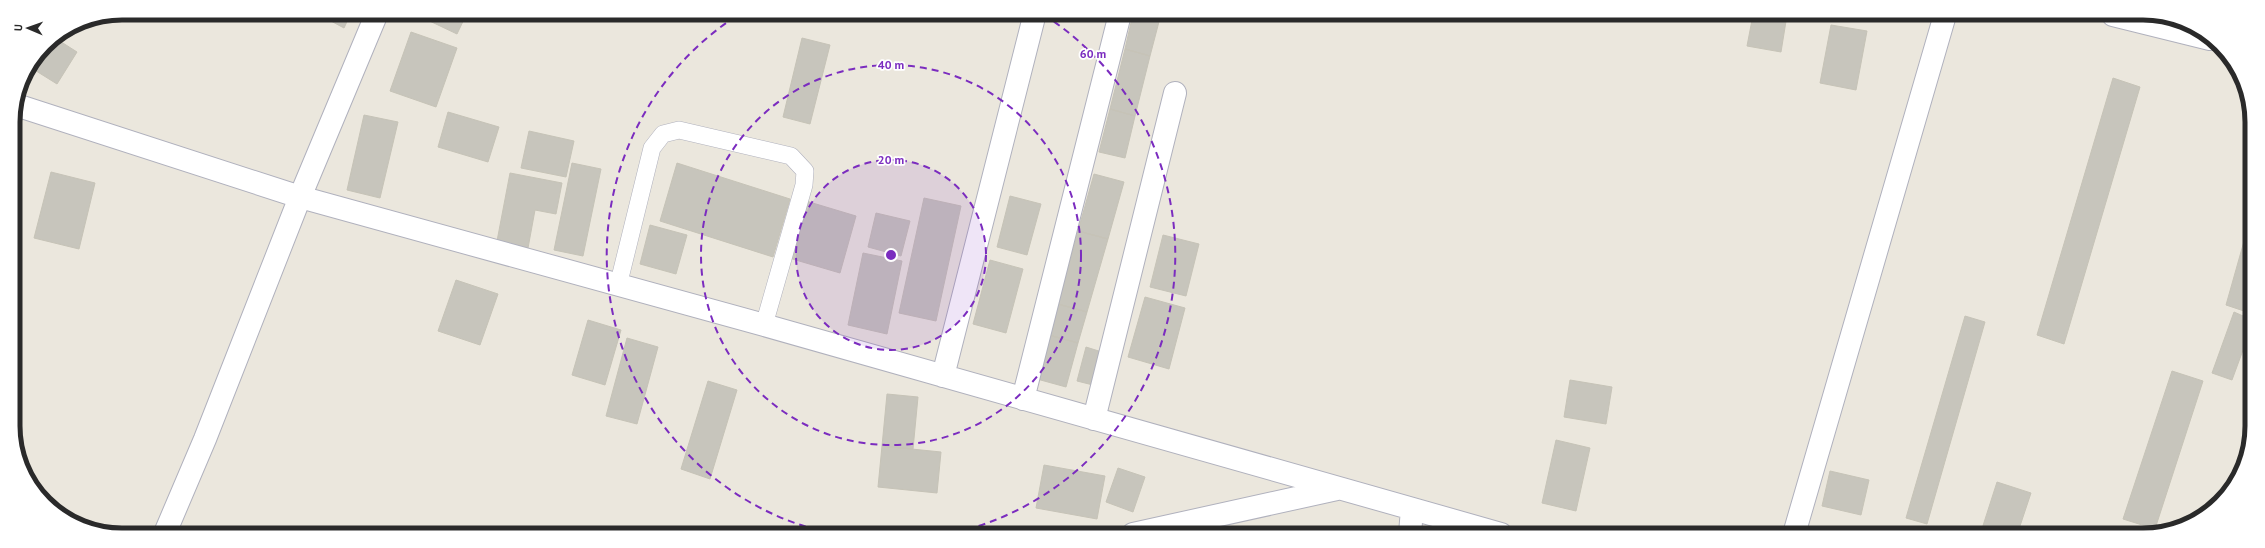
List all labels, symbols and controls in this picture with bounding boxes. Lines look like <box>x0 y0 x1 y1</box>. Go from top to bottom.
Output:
north arrow <box>8 8 48 48</box>
text: U <box>11 24 25 31</box>
text: 60 m <box>1080 46 1106 61</box>
text: 40 m <box>878 57 904 72</box>
text: 20 m <box>878 152 904 167</box>
centre of rings <box>884 248 898 262</box>

